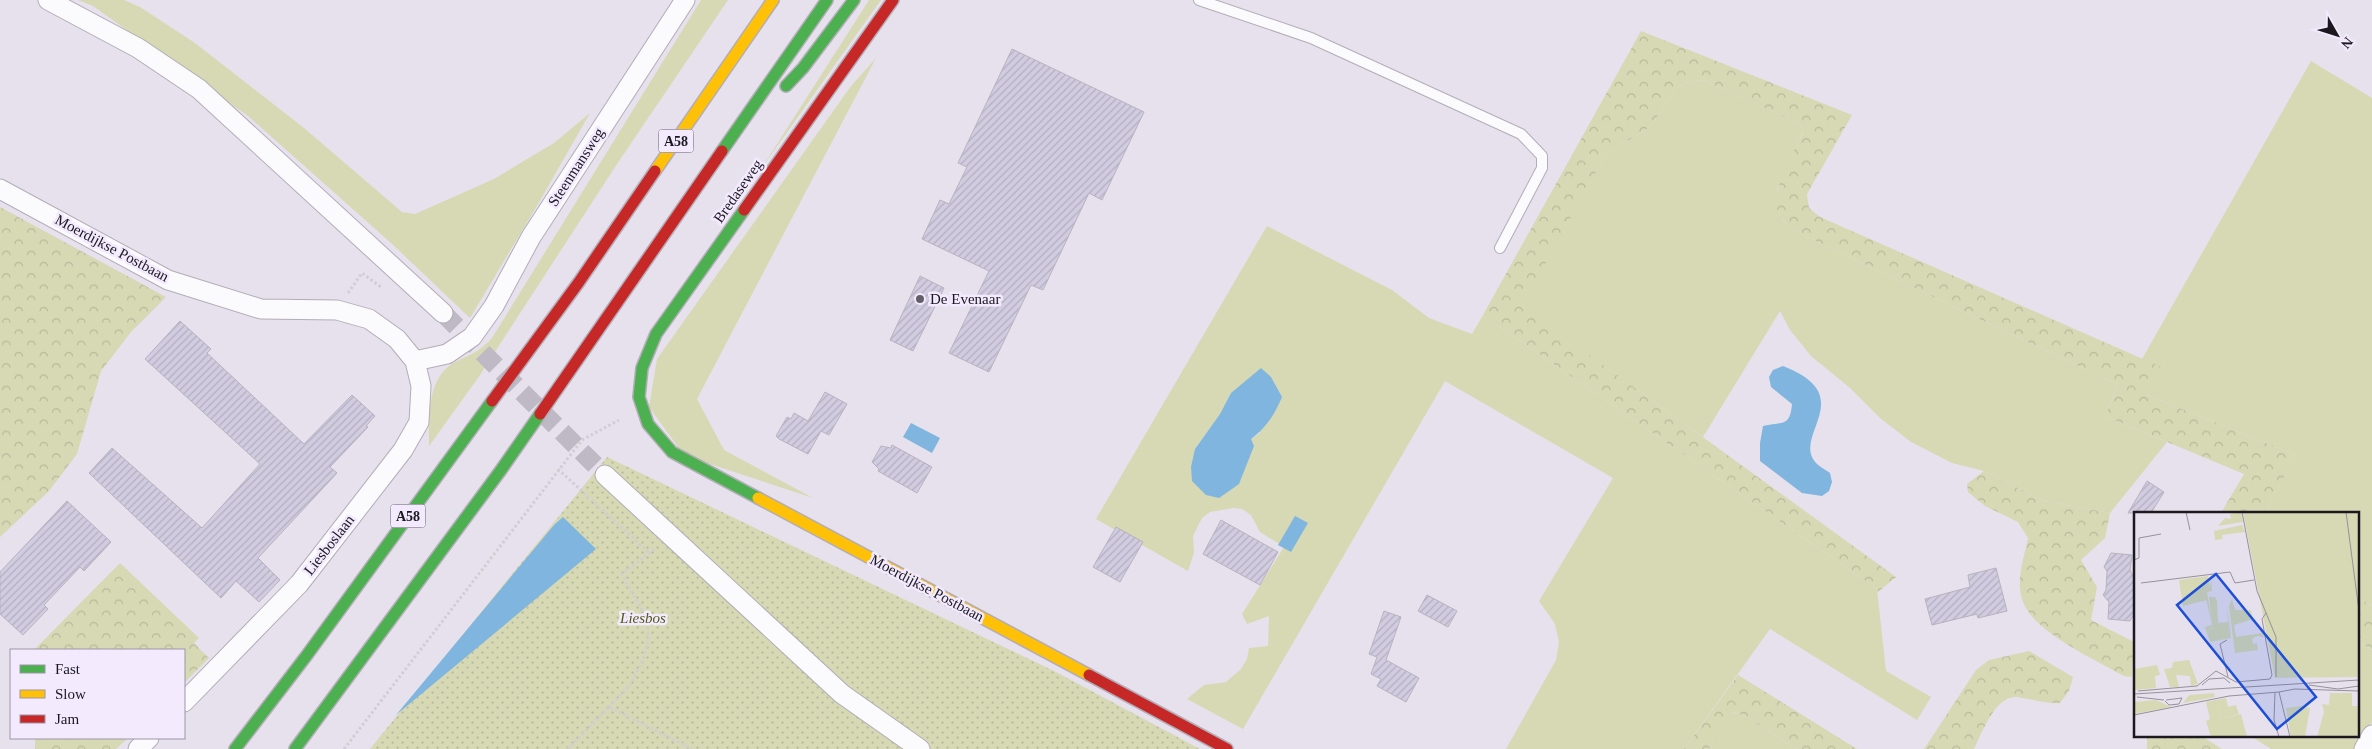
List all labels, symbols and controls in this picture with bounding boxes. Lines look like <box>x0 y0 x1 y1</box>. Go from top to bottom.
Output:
north arrow <box>2312 10 2362 60</box>
text: N <box>2338 34 2356 52</box>
street label: Steenmansweg <box>545 124 607 209</box>
road number: A58 <box>658 130 694 152</box>
street label: Bredaseweg <box>710 156 766 226</box>
street label: Moerdijkse Postbaan <box>53 211 172 285</box>
place label: De Evenaar <box>930 291 1000 307</box>
marker: De Evenaar <box>914 293 926 305</box>
road number: A58 <box>390 504 426 528</box>
street label: Liesboslaan <box>301 511 358 578</box>
inset map <box>2134 512 2360 736</box>
street label: Moerdijkse Postbaan <box>868 551 987 625</box>
park label: Liesbos <box>619 610 666 626</box>
legend <box>10 649 185 739</box>
text: Fast <box>55 661 81 677</box>
text: Slow <box>55 686 86 702</box>
text: Jam <box>55 711 79 727</box>

